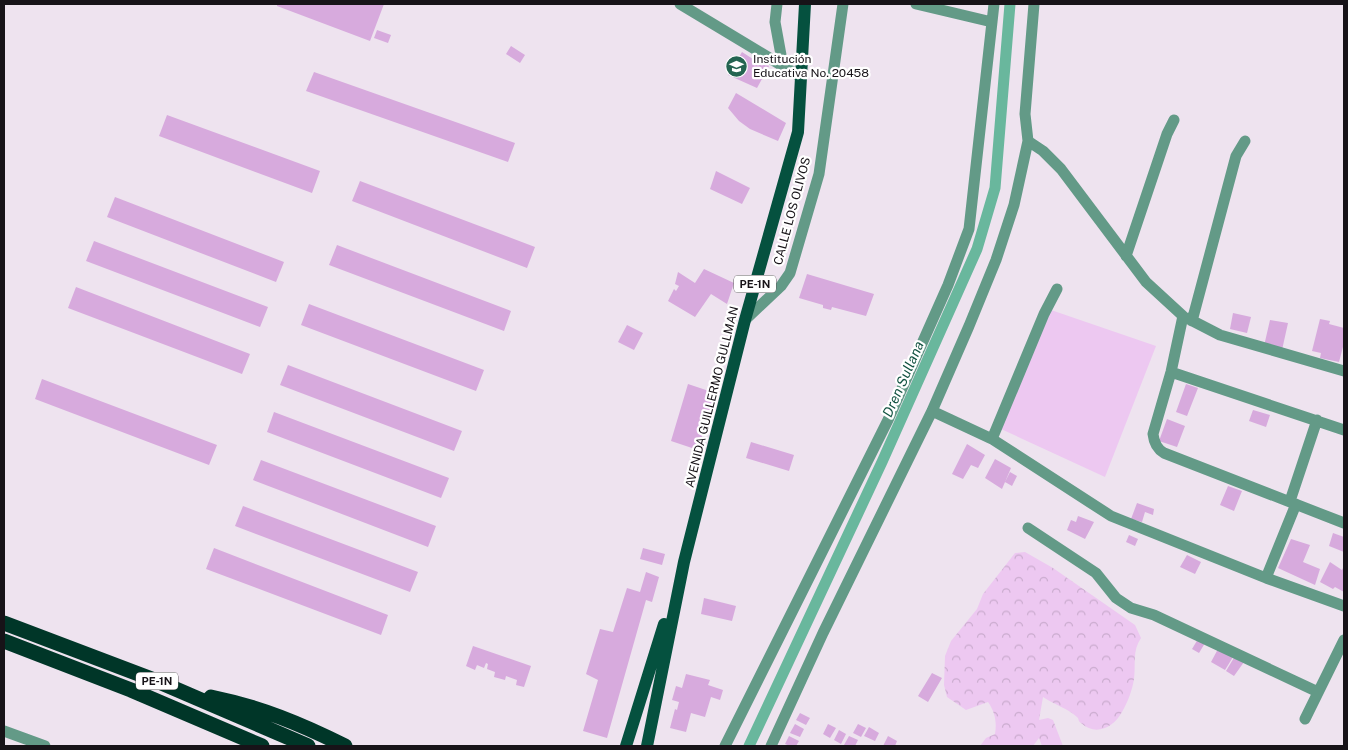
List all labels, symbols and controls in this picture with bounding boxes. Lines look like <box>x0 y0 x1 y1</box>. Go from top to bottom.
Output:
place label: Institución Educativa No. 20458 <box>753 52 869 80</box>
school or university icon: Institución Educativa No. 20458 <box>725 54 749 78</box>
street label: CALLE LOS OLIVOS <box>771 156 813 266</box>
road number: PE-1N <box>734 276 776 292</box>
street label: AVENIDA GUILLERMO GULLMAN <box>683 305 741 489</box>
water label: Dren Sullana <box>879 339 927 419</box>
road number: PE-1N <box>136 672 178 689</box>

